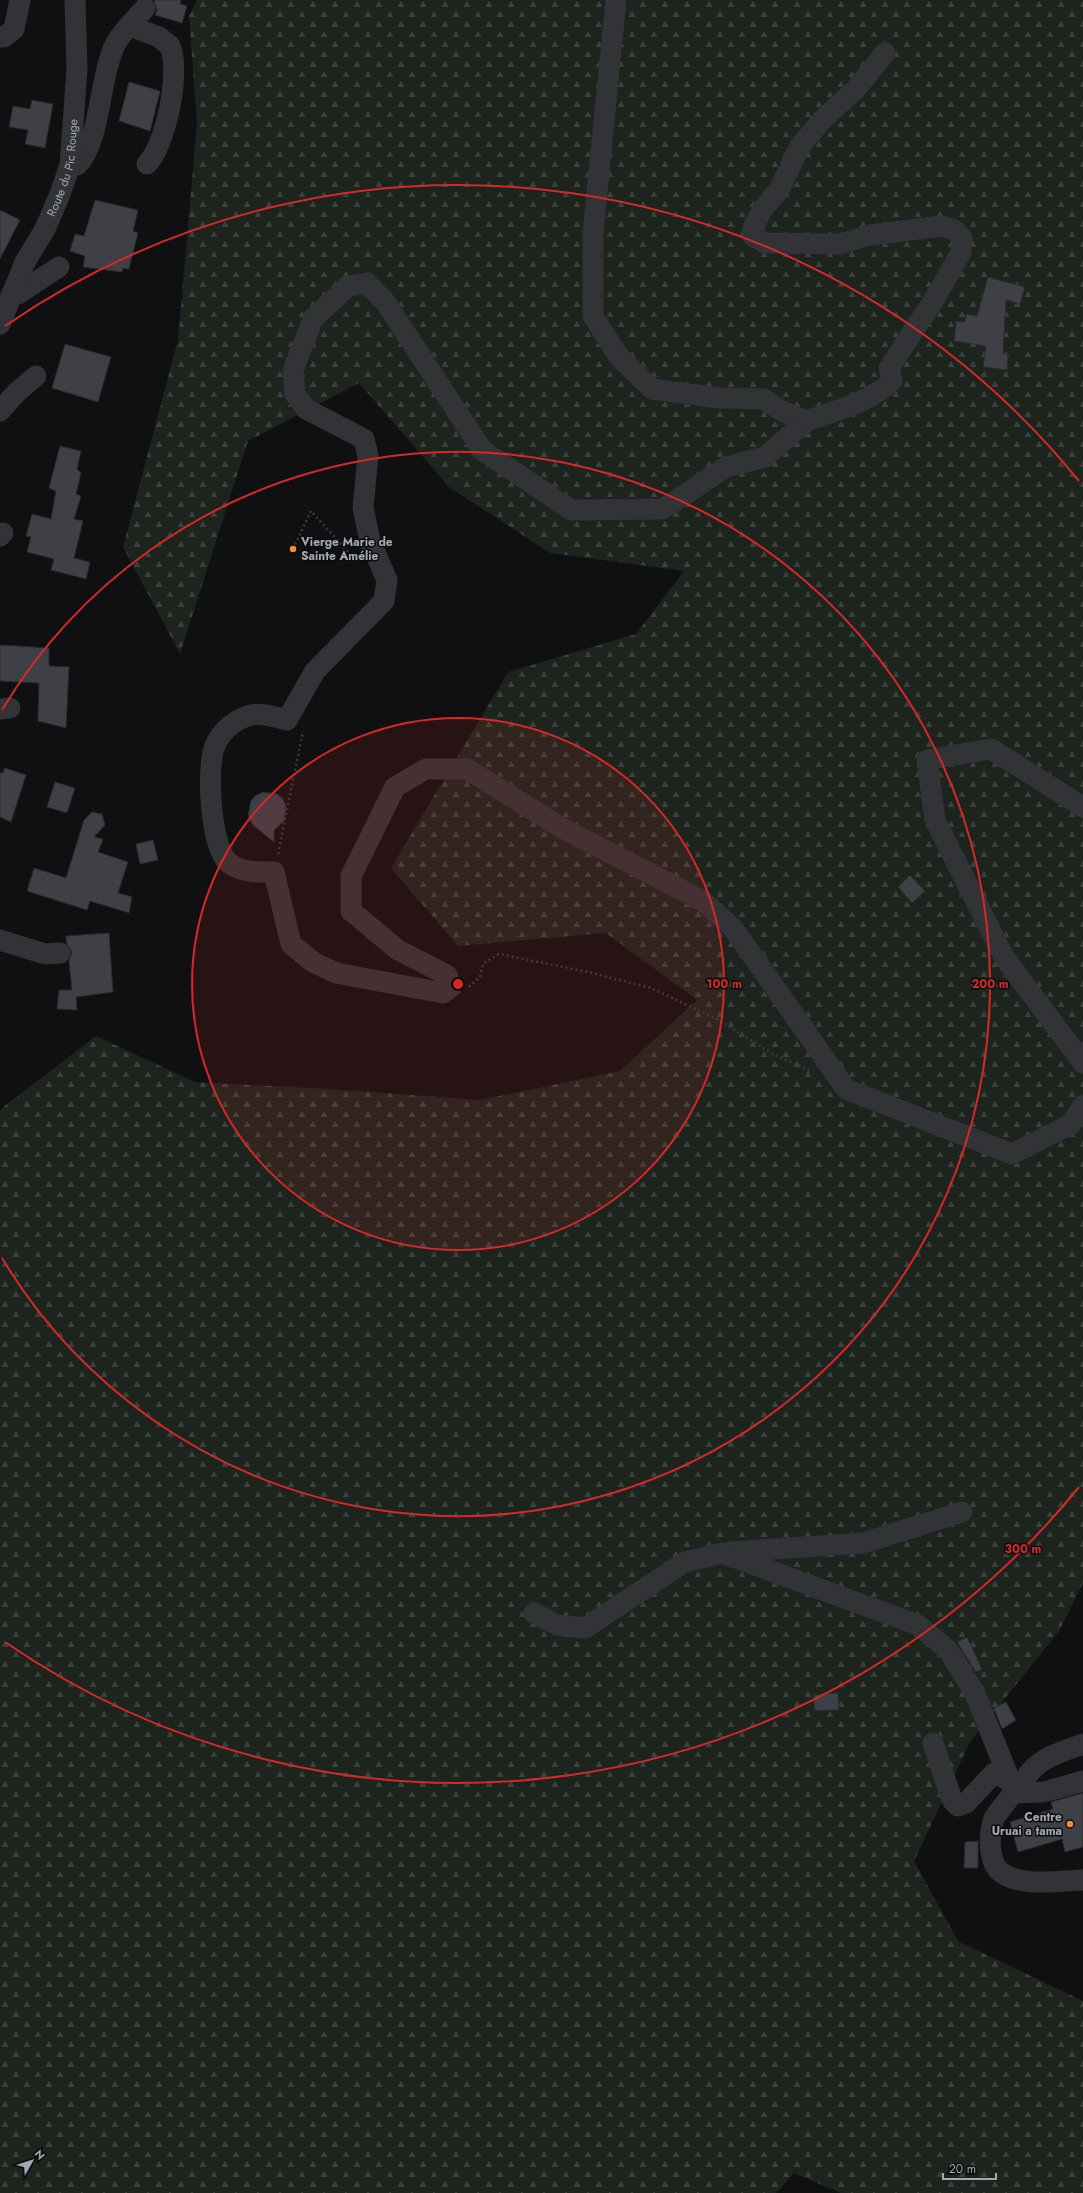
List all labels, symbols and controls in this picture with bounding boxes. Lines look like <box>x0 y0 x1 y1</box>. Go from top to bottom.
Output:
street label: Route du Pic Rouge <box>42 118 82 220</box>
place label: Vierge Marie de Sainte Amélie <box>300 533 393 565</box>
marker: Vierge Marie de Sainte Amélie <box>288 544 298 554</box>
text: 100 m <box>706 975 742 993</box>
text: 200 m <box>971 975 1009 993</box>
centre of rings <box>451 977 465 991</box>
text: 300 m <box>1005 1540 1042 1558</box>
place label: Centre Uruai a tama <box>992 1808 1062 1840</box>
marker: Centre Uruai a tama <box>1065 1819 1075 1829</box>
north arrow <box>12 2141 52 2181</box>
text: N <box>31 2146 49 2163</box>
scale bar <box>943 2155 996 2181</box>
text: 20 m <box>949 2160 976 2178</box>

